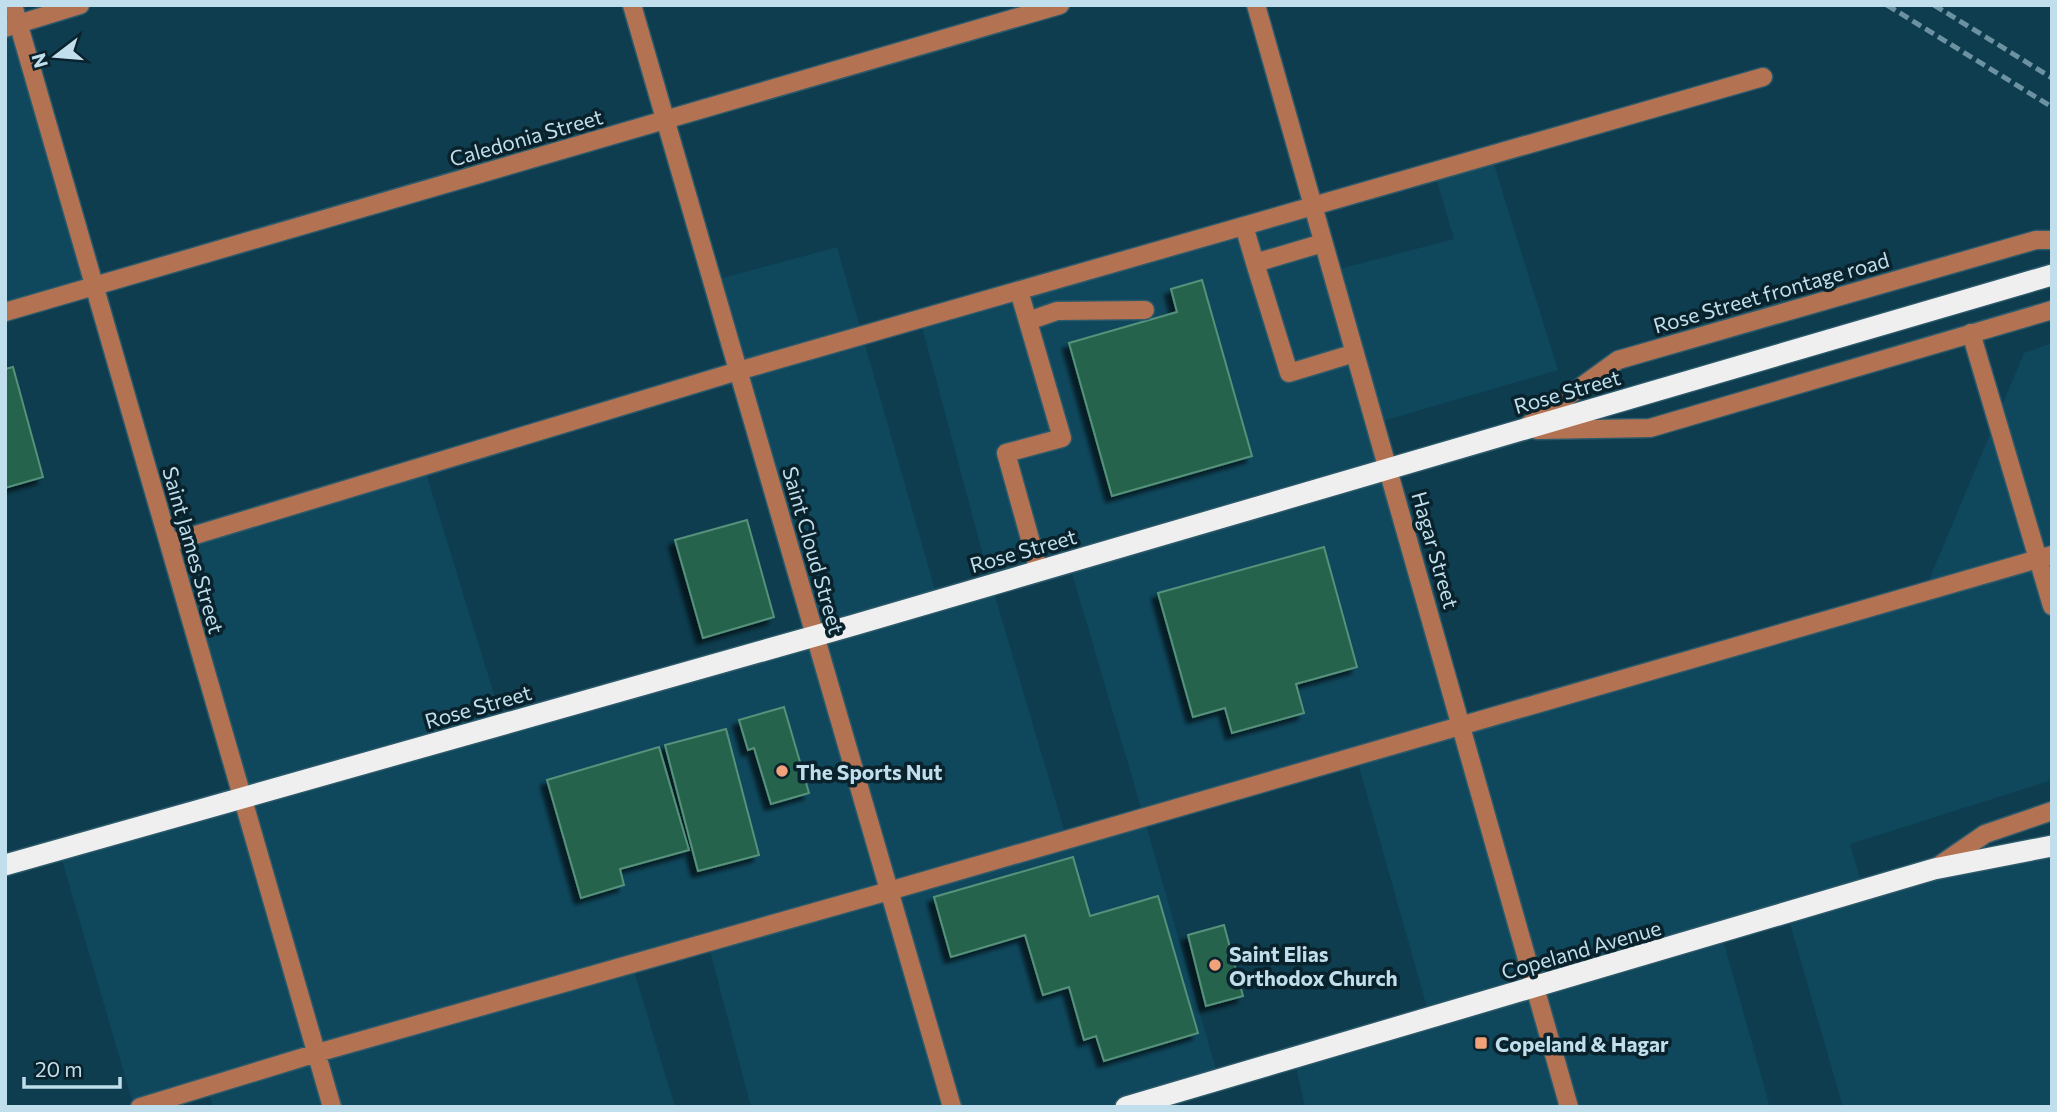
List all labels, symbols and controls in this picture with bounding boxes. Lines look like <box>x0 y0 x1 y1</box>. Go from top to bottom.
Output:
north arrow <box>21 21 91 91</box>
text: N <box>26 51 52 71</box>
street label: Caledonia Street <box>446 103 606 171</box>
street label: Rose Street frontage road <box>1650 246 1892 338</box>
street label: Rose Street <box>1511 364 1623 418</box>
street label: Saint Cloud Street <box>778 463 850 637</box>
street label: Saint James Street <box>158 464 230 636</box>
street label: Hagar Street <box>1407 489 1465 611</box>
street label: Rose Street <box>967 523 1079 577</box>
street label: Rose Street <box>422 679 534 733</box>
place label: The Sports Nut <box>796 759 942 784</box>
marker: The Sports Nut <box>774 763 790 779</box>
street label: Copeland Avenue <box>1498 914 1664 984</box>
place label: Saint Elias Orthodox Church <box>1229 941 1398 990</box>
marker: Saint Elias Orthodox Church <box>1207 957 1223 973</box>
place label: Copeland & Hagar <box>1495 1031 1669 1056</box>
marker: Copeland & Hagar <box>1473 1035 1489 1051</box>
scale bar <box>24 1046 121 1090</box>
text: 20 m <box>35 1056 83 1081</box>

